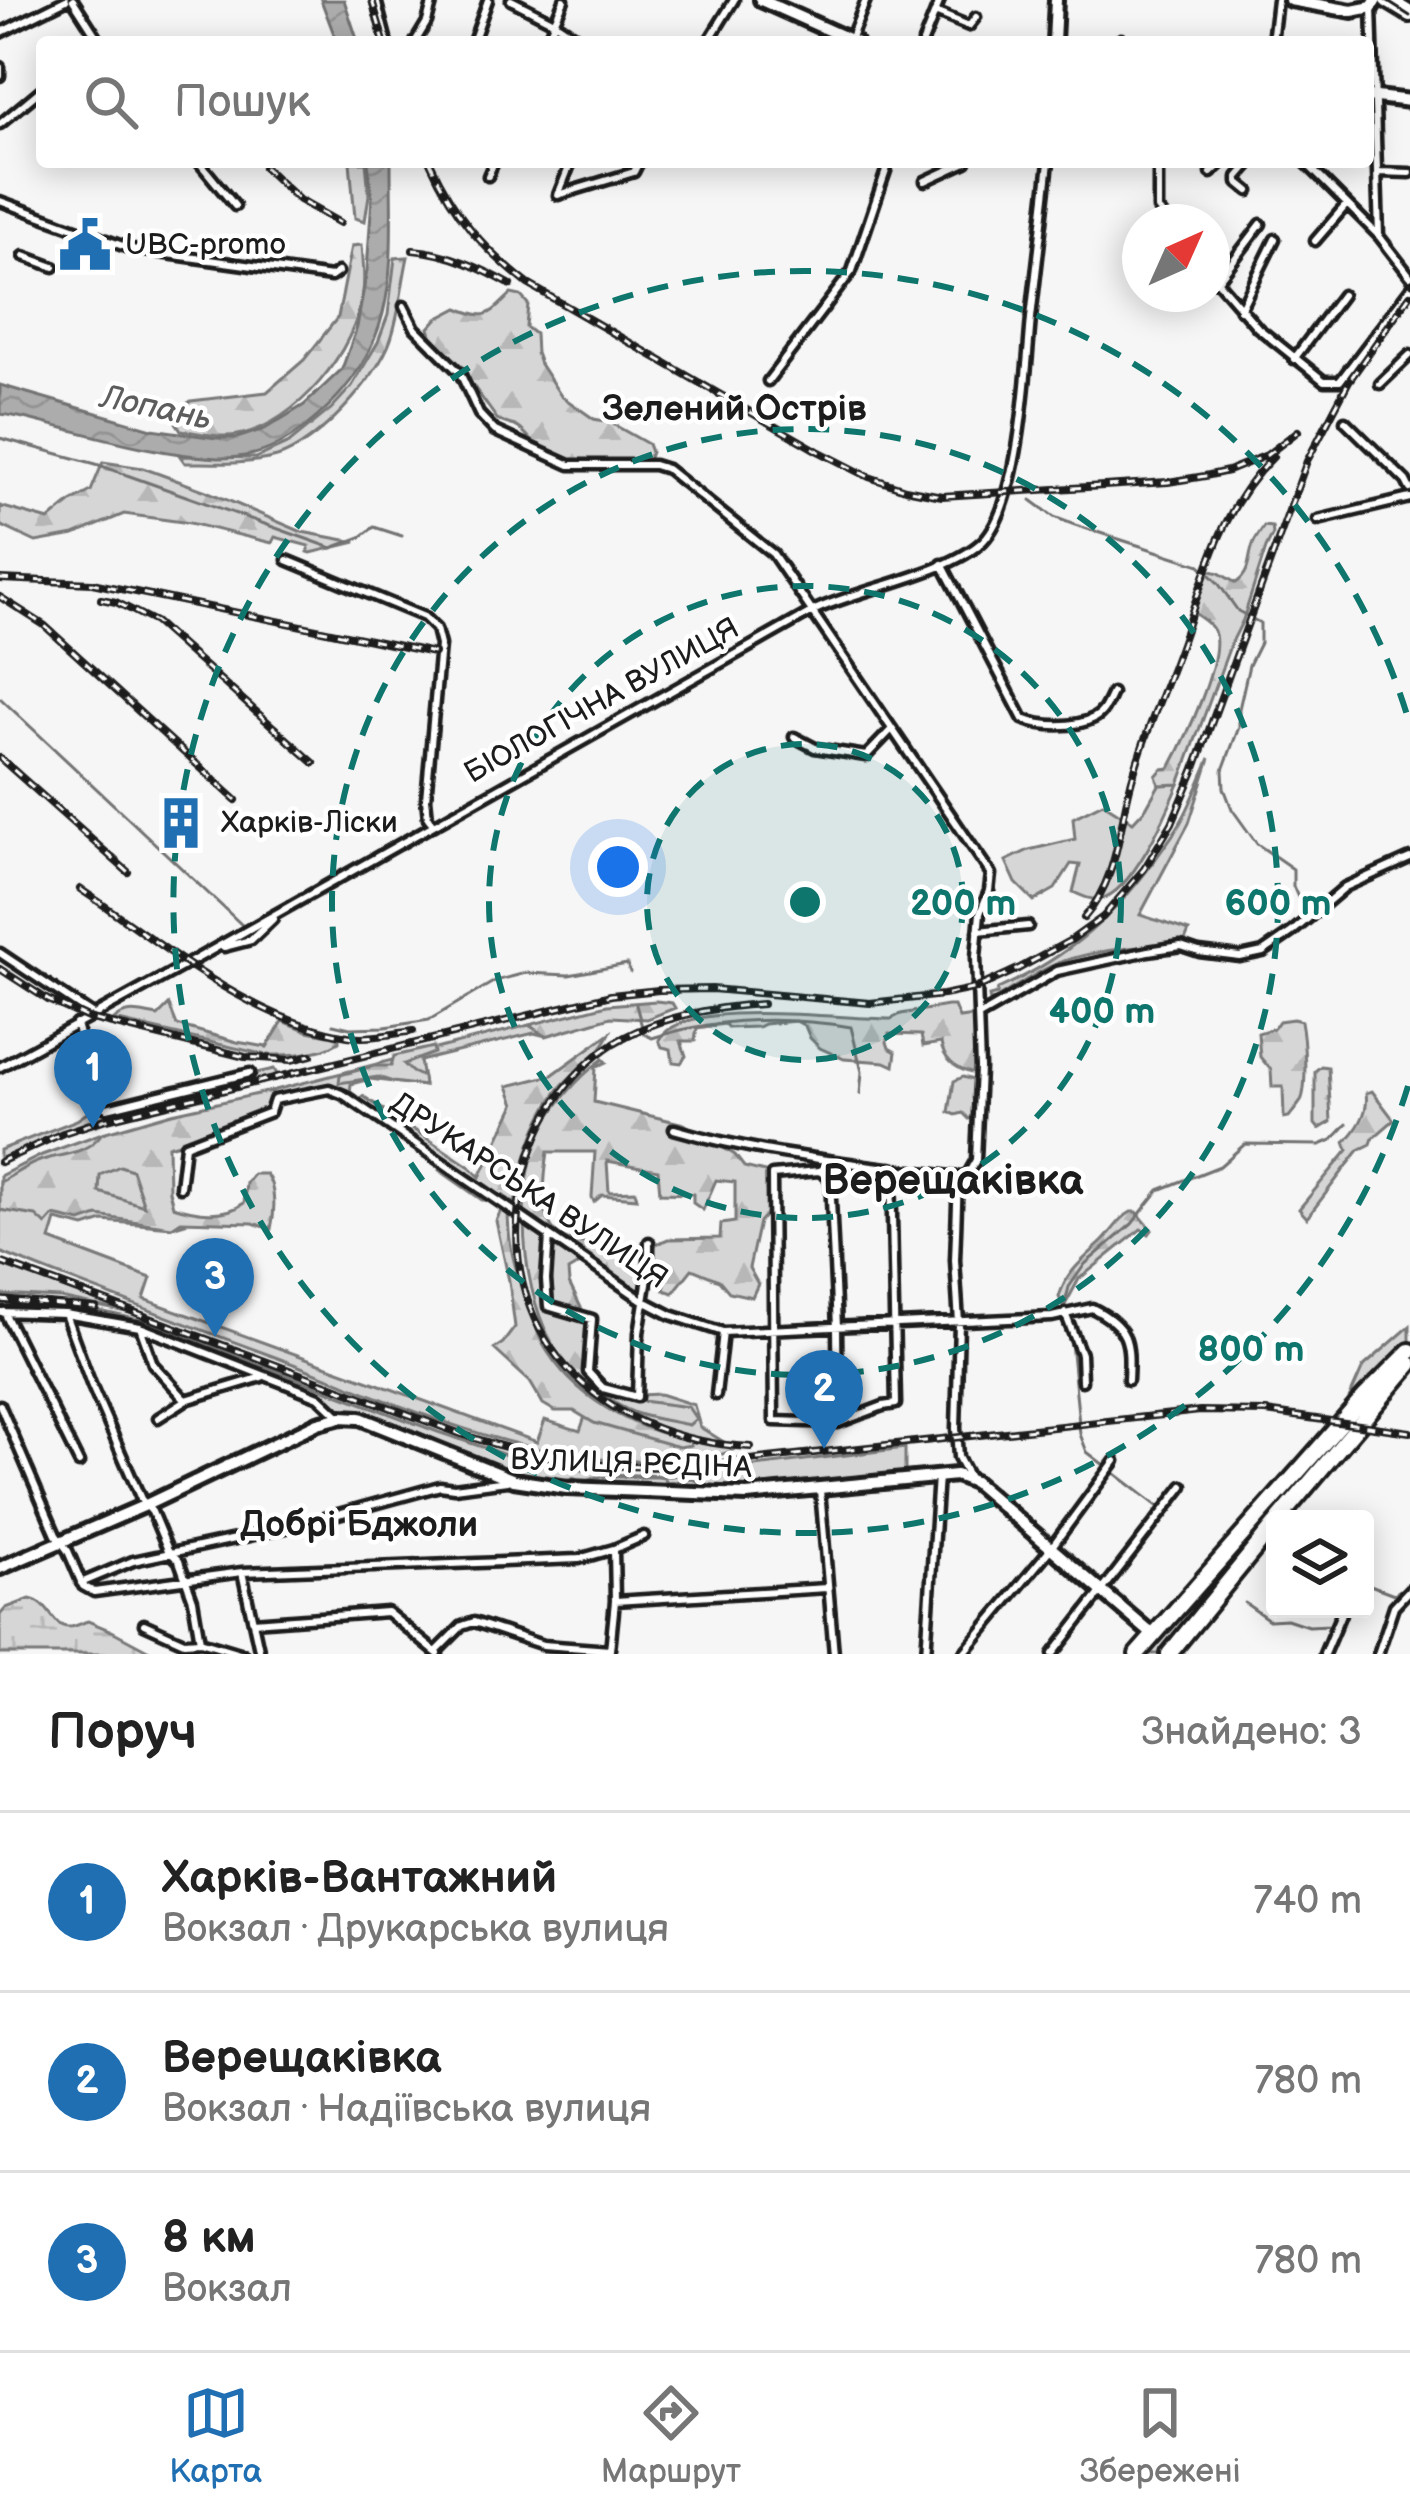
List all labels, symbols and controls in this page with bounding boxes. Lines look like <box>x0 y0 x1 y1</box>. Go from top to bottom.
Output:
search box <box>36 36 1374 168</box>
icon: search <box>78 69 144 135</box>
text: Пошук <box>174 75 311 130</box>
north arrow <box>1122 204 1230 312</box>
public building icon: UBC-promo <box>56 216 114 274</box>
place label: UBC-promo <box>125 227 286 263</box>
water label: Лопань <box>95 376 215 439</box>
district label: Зелений Острів <box>601 388 867 431</box>
street label: БІОЛОГІЧНА ВУЛИЦЯ <box>458 611 746 791</box>
building icon: Харків-Ліски <box>152 794 210 852</box>
place label: Харків-Ліски <box>221 805 398 841</box>
your location <box>588 837 648 897</box>
centre of rings <box>784 881 826 923</box>
text: 200 m <box>910 883 1016 926</box>
text: 600 m <box>1224 883 1332 926</box>
text: 400 m <box>1049 991 1155 1034</box>
pin: 1 <box>54 1029 132 1128</box>
street label: ДРУКАРСЬКА ВУЛИЦЯ <box>384 1085 674 1297</box>
district label: Верещаківка <box>823 1156 1084 1207</box>
pin: 3 <box>176 1238 254 1337</box>
text: 800 m <box>1198 1329 1304 1372</box>
pin: 2 <box>785 1350 863 1449</box>
street label: ВУЛИЦЯ РЄДІНА <box>510 1442 753 1486</box>
district label: Добрі Бджоли <box>240 1504 478 1547</box>
map controls <box>1266 1510 1374 1618</box>
button: layers <box>1266 1510 1374 1618</box>
text: Поруч <box>48 1702 197 1763</box>
text: Знайдено: 3 <box>1141 1709 1362 1756</box>
text: Харків-Вантажний <box>162 1851 557 1906</box>
text: 1 <box>79 1878 95 1925</box>
text: 740 m <box>1253 1878 1362 1925</box>
text: Вокзал · Друкарська вулиця <box>162 1906 669 1953</box>
text: Верещаківка <box>162 2031 442 2086</box>
text: 2 <box>75 2058 99 2105</box>
text: 780 m <box>1254 2058 1362 2105</box>
text: Вокзал · Надіївська вулиця <box>162 2086 651 2133</box>
text: 8 км <box>162 2211 256 2266</box>
text: 3 <box>76 2238 98 2285</box>
text: 780 m <box>1254 2238 1362 2285</box>
text: Вокзал <box>162 2266 292 2313</box>
tab: Карта <box>169 2380 262 2492</box>
tab: Маршрут <box>601 2380 741 2492</box>
tab: Збережені <box>1080 2380 1241 2492</box>

